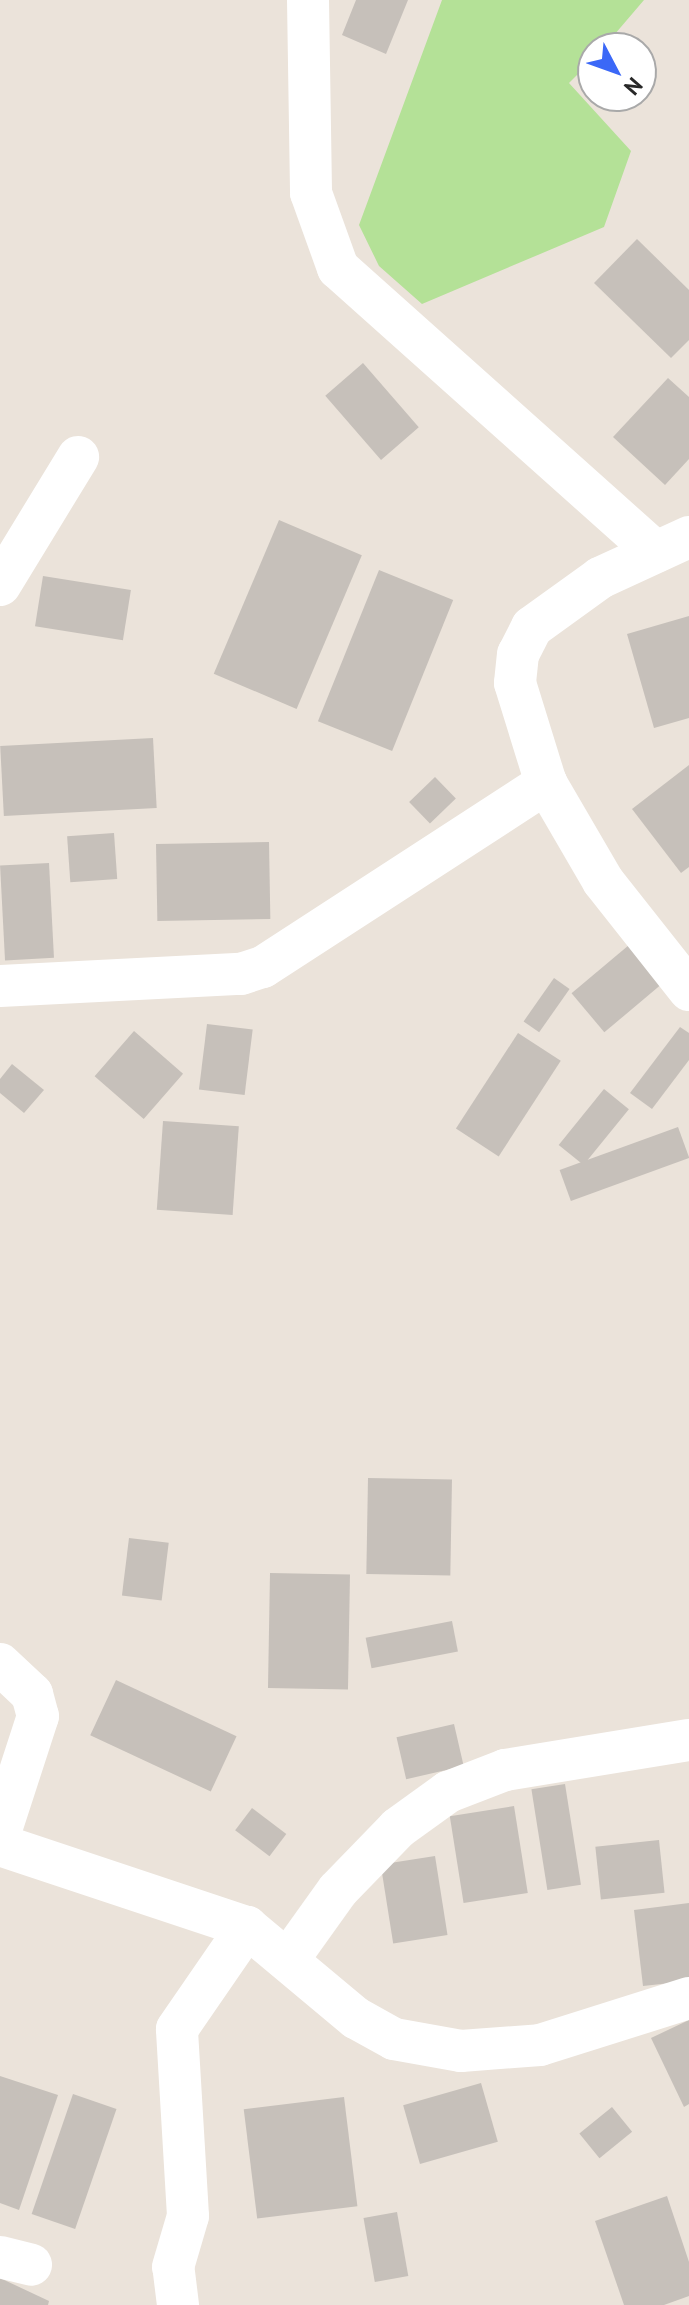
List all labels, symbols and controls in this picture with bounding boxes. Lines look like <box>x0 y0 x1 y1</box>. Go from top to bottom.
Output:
north arrow <box>577 32 657 112</box>
text: N <box>618 72 649 101</box>

